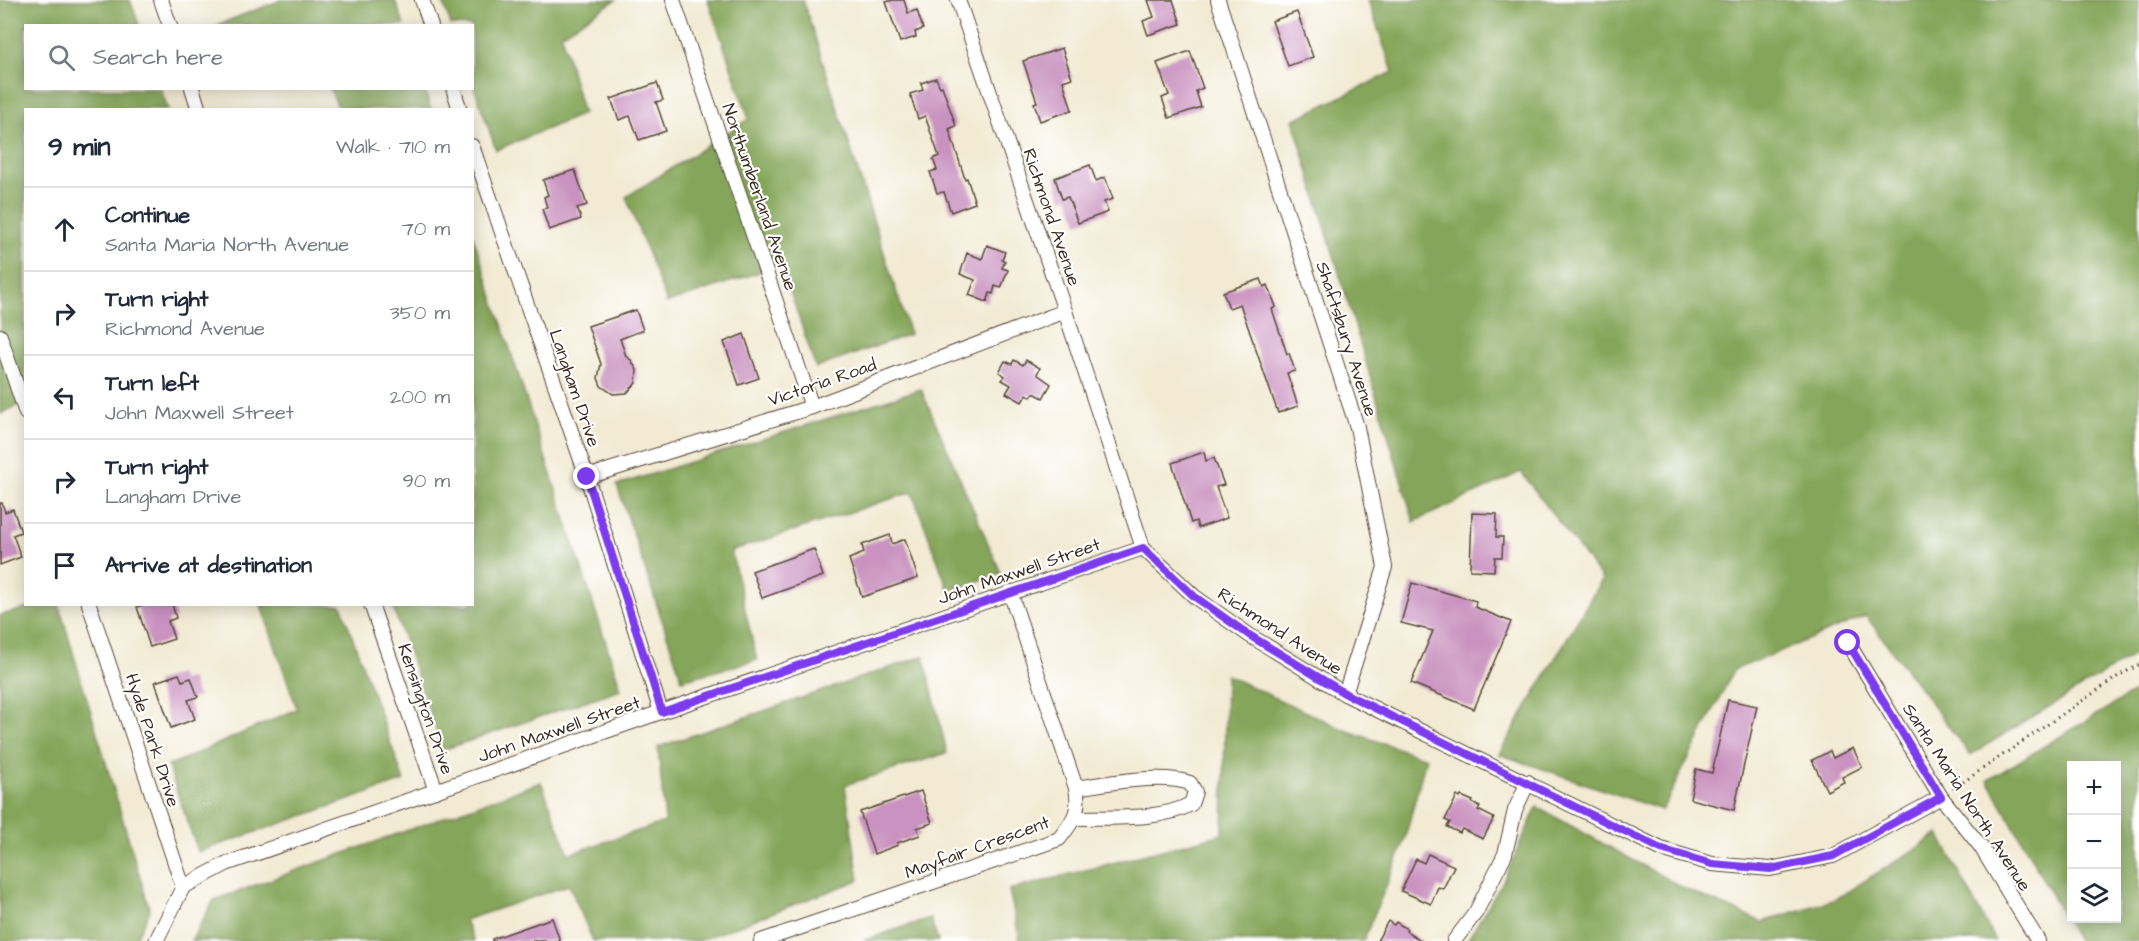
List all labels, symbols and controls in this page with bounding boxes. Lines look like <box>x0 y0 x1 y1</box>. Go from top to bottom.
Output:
search box <box>24 24 474 90</box>
icon: search <box>45 41 78 74</box>
text: Search here <box>93 42 223 73</box>
street label: Northumberland Avenue <box>716 100 803 294</box>
text: 9 min <box>48 129 110 165</box>
text: Walk · 710 m <box>336 133 450 161</box>
street label: Richmond Avenue <box>1016 145 1087 290</box>
text: Continue <box>105 200 190 231</box>
icon: ahead <box>48 213 81 246</box>
text: 70 m <box>402 215 450 243</box>
text: Santa Maria North Avenue <box>105 231 349 259</box>
street label: Shaftsbury Avenue <box>1309 259 1383 420</box>
text: Turn right <box>105 284 208 315</box>
icon: right <box>48 297 81 330</box>
text: 350 m <box>389 299 450 327</box>
text: Richmond Avenue <box>105 315 265 343</box>
street label: Langham Drive <box>542 326 606 451</box>
street label: Victoria Road <box>765 352 880 413</box>
text: Turn left <box>105 368 199 399</box>
icon: left <box>48 381 81 414</box>
text: 200 m <box>390 383 450 411</box>
text: John Maxwell Street <box>105 399 294 427</box>
text: Turn right <box>105 452 208 483</box>
route end <box>573 463 599 489</box>
icon: right <box>48 465 81 498</box>
text: 90 m <box>402 467 450 495</box>
text: Langham Drive <box>105 483 241 511</box>
street label: John Maxwell Street <box>935 532 1104 611</box>
icon: arrive <box>48 549 81 582</box>
text: Arrive at destination <box>105 550 312 581</box>
street label: Richmond Avenue <box>1213 582 1347 681</box>
route start <box>1834 629 1860 655</box>
street label: Kensington Drive <box>391 640 460 778</box>
street label: Hyde Park Drive <box>118 670 186 811</box>
street label: John Maxwell Street <box>475 690 644 769</box>
street label: Santa Maria North Avenue <box>1896 698 2037 896</box>
map controls <box>2067 761 2121 923</box>
button: + <box>2067 761 2121 815</box>
street label: Mayfair Crescent <box>901 809 1054 886</box>
button: − <box>2067 815 2121 869</box>
button: layers <box>2067 869 2121 923</box>

